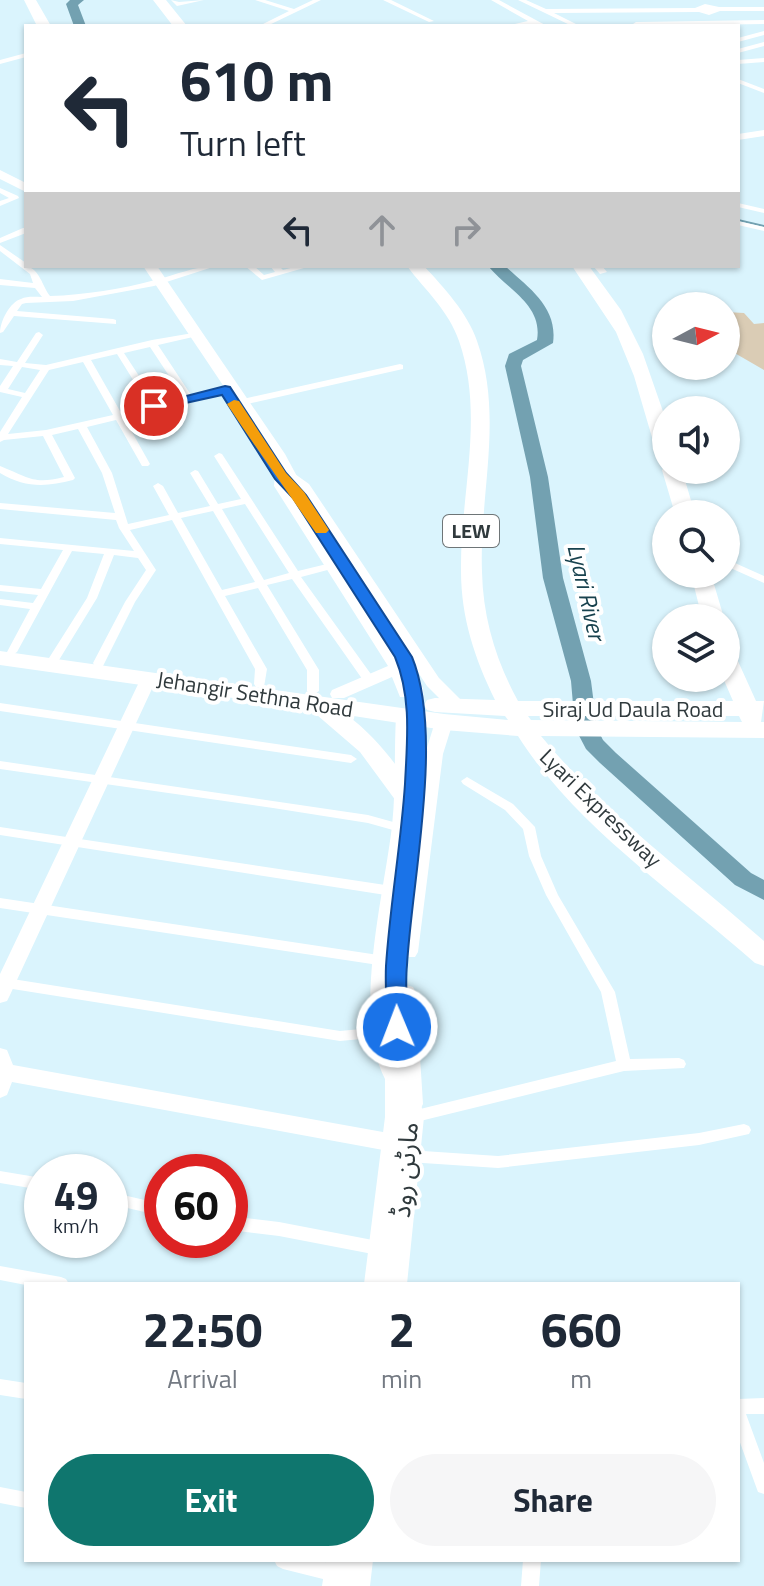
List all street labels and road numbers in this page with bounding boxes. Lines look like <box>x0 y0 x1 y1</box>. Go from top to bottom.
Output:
road number: LEW <box>443 515 499 547</box>
street label: Jehangir Sethna Road <box>154 662 356 726</box>
street label: Siraj Ud Daula Road <box>542 692 724 726</box>
street label: Lyari Expressway <box>532 741 670 876</box>
street label: مارٹن روڈ <box>381 1120 428 1219</box>

